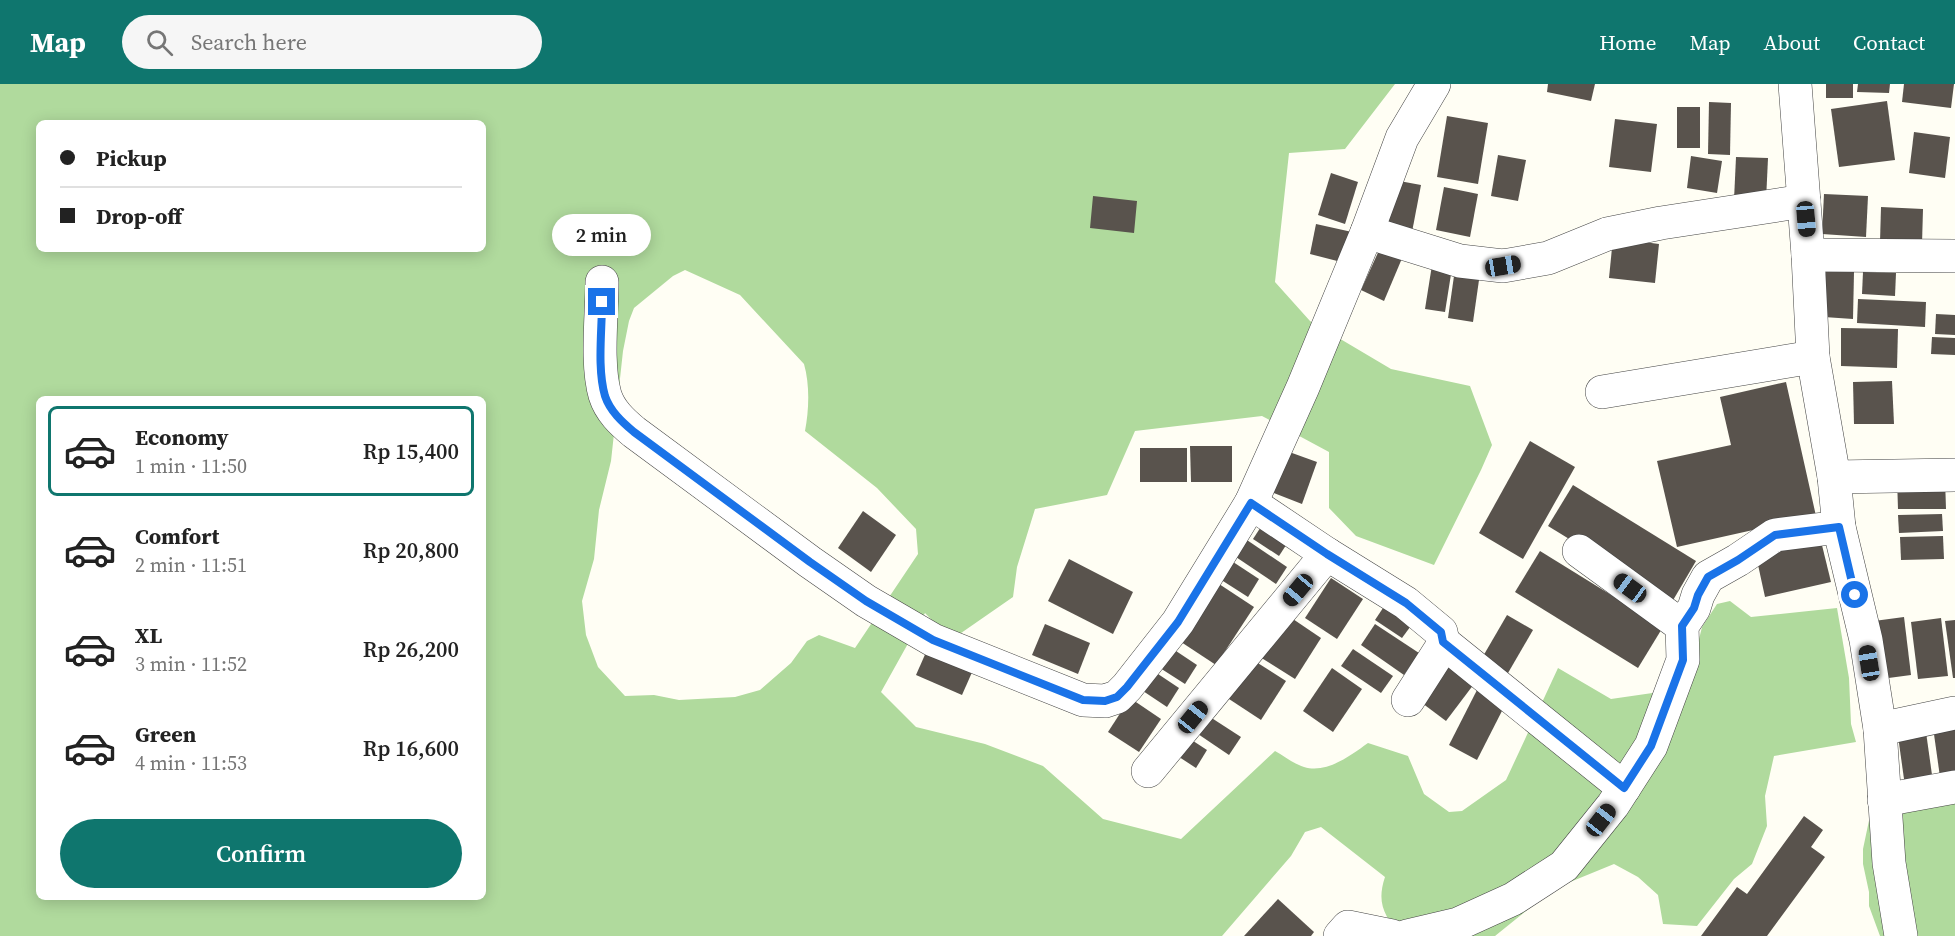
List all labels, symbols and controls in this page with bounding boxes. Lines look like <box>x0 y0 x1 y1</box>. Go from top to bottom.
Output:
search box <box>122 15 542 69</box>
text: Map <box>30 23 86 61</box>
icon: search <box>143 26 176 59</box>
text: Search here <box>191 27 307 57</box>
text: Home <box>1599 28 1657 57</box>
text: Map <box>1690 28 1731 57</box>
text: About <box>1764 28 1820 57</box>
text: Contact <box>1853 28 1925 57</box>
text: Pickup <box>96 143 167 173</box>
car <box>1795 200 1817 238</box>
text: Drop-off <box>96 201 182 231</box>
callout: 2 min <box>552 215 652 257</box>
text: 2 min <box>576 221 627 249</box>
car <box>1484 254 1522 278</box>
route end <box>588 288 615 315</box>
text: Economy <box>135 422 229 452</box>
icon: car <box>63 424 117 478</box>
text: Rp 15,400 <box>363 436 459 466</box>
text: 1 min · 11:50 <box>135 452 247 480</box>
text: Comfort <box>135 521 219 551</box>
icon: car <box>63 523 117 577</box>
text: Rp 20,800 <box>363 535 459 565</box>
text: 2 min · 11:51 <box>135 551 247 579</box>
car <box>1280 570 1316 610</box>
car <box>1610 570 1650 606</box>
route start <box>1841 581 1868 608</box>
text: XL <box>135 620 162 650</box>
icon: car <box>63 622 117 676</box>
text: Rp 26,200 <box>363 634 459 664</box>
car <box>1857 644 1881 682</box>
text: 3 min · 11:52 <box>135 650 247 678</box>
car <box>1175 697 1211 737</box>
text: Green <box>135 719 196 749</box>
icon: car <box>63 721 117 775</box>
text: Rp 16,600 <box>363 733 459 763</box>
text: 4 min · 11:53 <box>135 749 247 777</box>
car <box>1583 800 1619 840</box>
button: Confirm <box>60 819 462 888</box>

